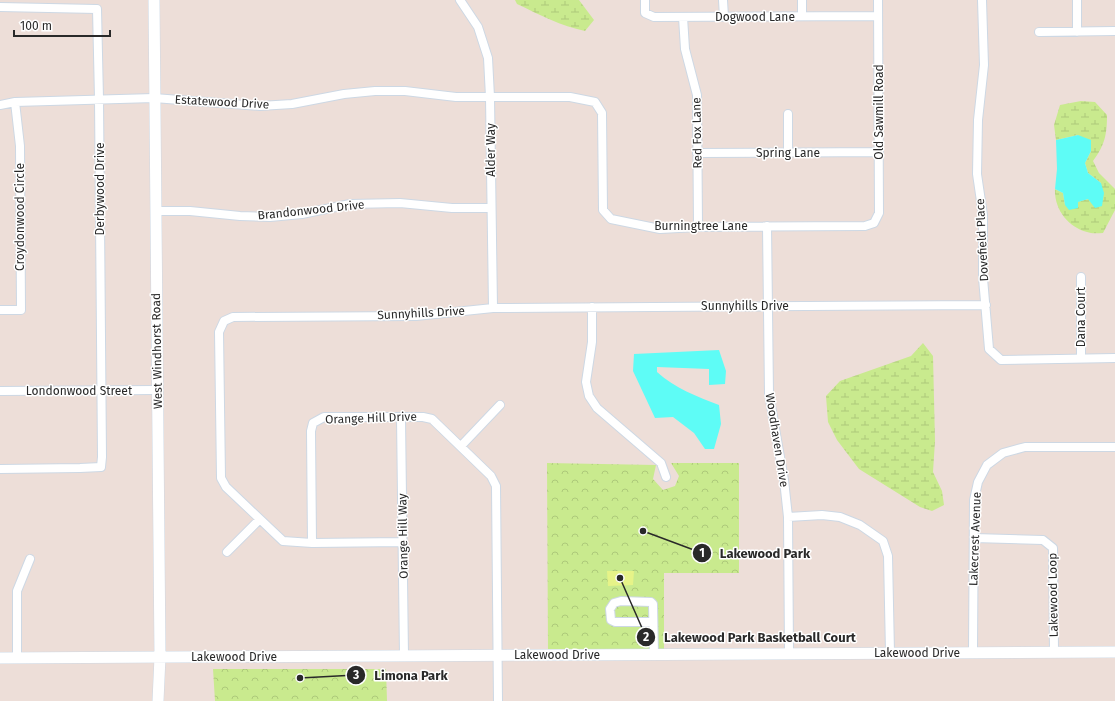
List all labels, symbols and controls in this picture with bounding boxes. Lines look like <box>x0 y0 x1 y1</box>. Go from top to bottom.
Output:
street label: Dogwood Lane <box>715 10 795 24</box>
scale bar <box>14 12 110 38</box>
text: 100 m <box>20 19 52 33</box>
street label: Old Sawmill Road <box>872 64 886 160</box>
street label: Estatewood Drive <box>174 93 270 111</box>
street label: Red Fox Lane <box>689 97 705 169</box>
street label: Alder Way <box>484 123 498 177</box>
street label: Derbywood Drive <box>93 142 107 236</box>
street label: Spring Lane <box>756 146 820 160</box>
street label: Croydonwood Circle <box>13 163 27 271</box>
street label: Brandonwood Drive <box>257 197 365 223</box>
street label: Dovefield Place <box>973 198 991 282</box>
street label: Burningtree Lane <box>654 219 748 233</box>
street label: Dana Court <box>1074 286 1088 347</box>
street label: West Windhorst Road <box>149 293 165 409</box>
street label: Sunnyhills Drive <box>701 299 789 313</box>
street label: Sunnyhills Drive <box>377 304 465 322</box>
street label: Londonwood Street <box>26 384 133 398</box>
street label: Woodhaven Drive <box>763 392 791 488</box>
street label: Orange Hill Drive <box>325 409 417 427</box>
street label: Lakecrest Avenue <box>966 492 984 586</box>
street label: Orange Hill Way <box>395 493 411 579</box>
callout: Lakewood Park <box>692 541 818 566</box>
text: 1 <box>699 546 705 560</box>
text: Lakewood Park <box>720 546 811 561</box>
street label: Lakewood Loop <box>1045 553 1061 637</box>
callout: Lakewood Park Basketball Court <box>636 625 864 650</box>
text: 2 <box>643 630 649 644</box>
text: Lakewood Park Basketball Court <box>664 630 857 645</box>
street label: Lakewood Drive <box>874 646 960 660</box>
street label: Lakewood Drive <box>514 648 600 662</box>
street label: Lakewood Drive <box>191 650 277 664</box>
callout: Limona Park <box>346 663 455 688</box>
text: 3 <box>352 668 359 682</box>
text: Limona Park <box>374 668 448 683</box>

